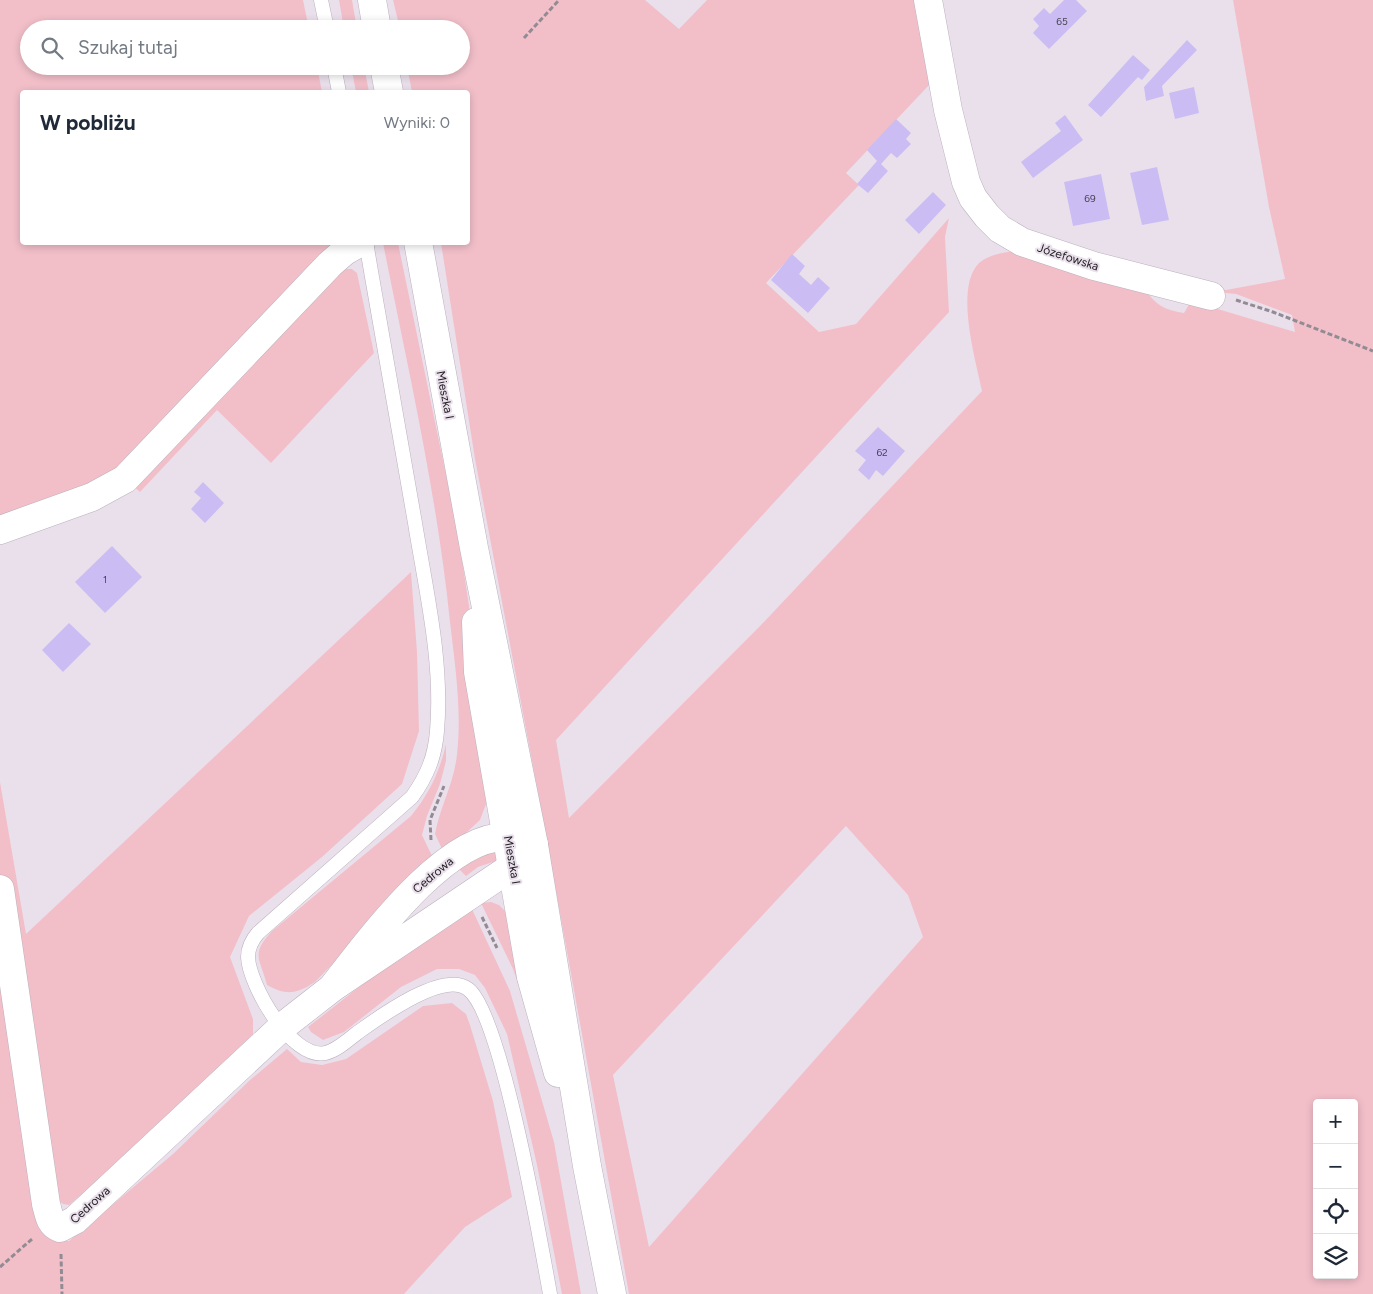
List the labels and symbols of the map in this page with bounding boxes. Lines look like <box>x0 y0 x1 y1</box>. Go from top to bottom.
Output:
house number: 65 <box>1056 15 1068 28</box>
house number: 69 <box>1084 192 1096 205</box>
street label: Józefowska <box>1036 241 1100 273</box>
street label: Mieszka I <box>433 370 457 420</box>
house number: 62 <box>876 446 888 459</box>
house number: 1 <box>103 573 107 586</box>
street label: Mieszka I <box>501 835 523 885</box>
street label: Cedrowa <box>410 854 456 896</box>
street label: Cedrowa <box>67 1184 113 1226</box>

